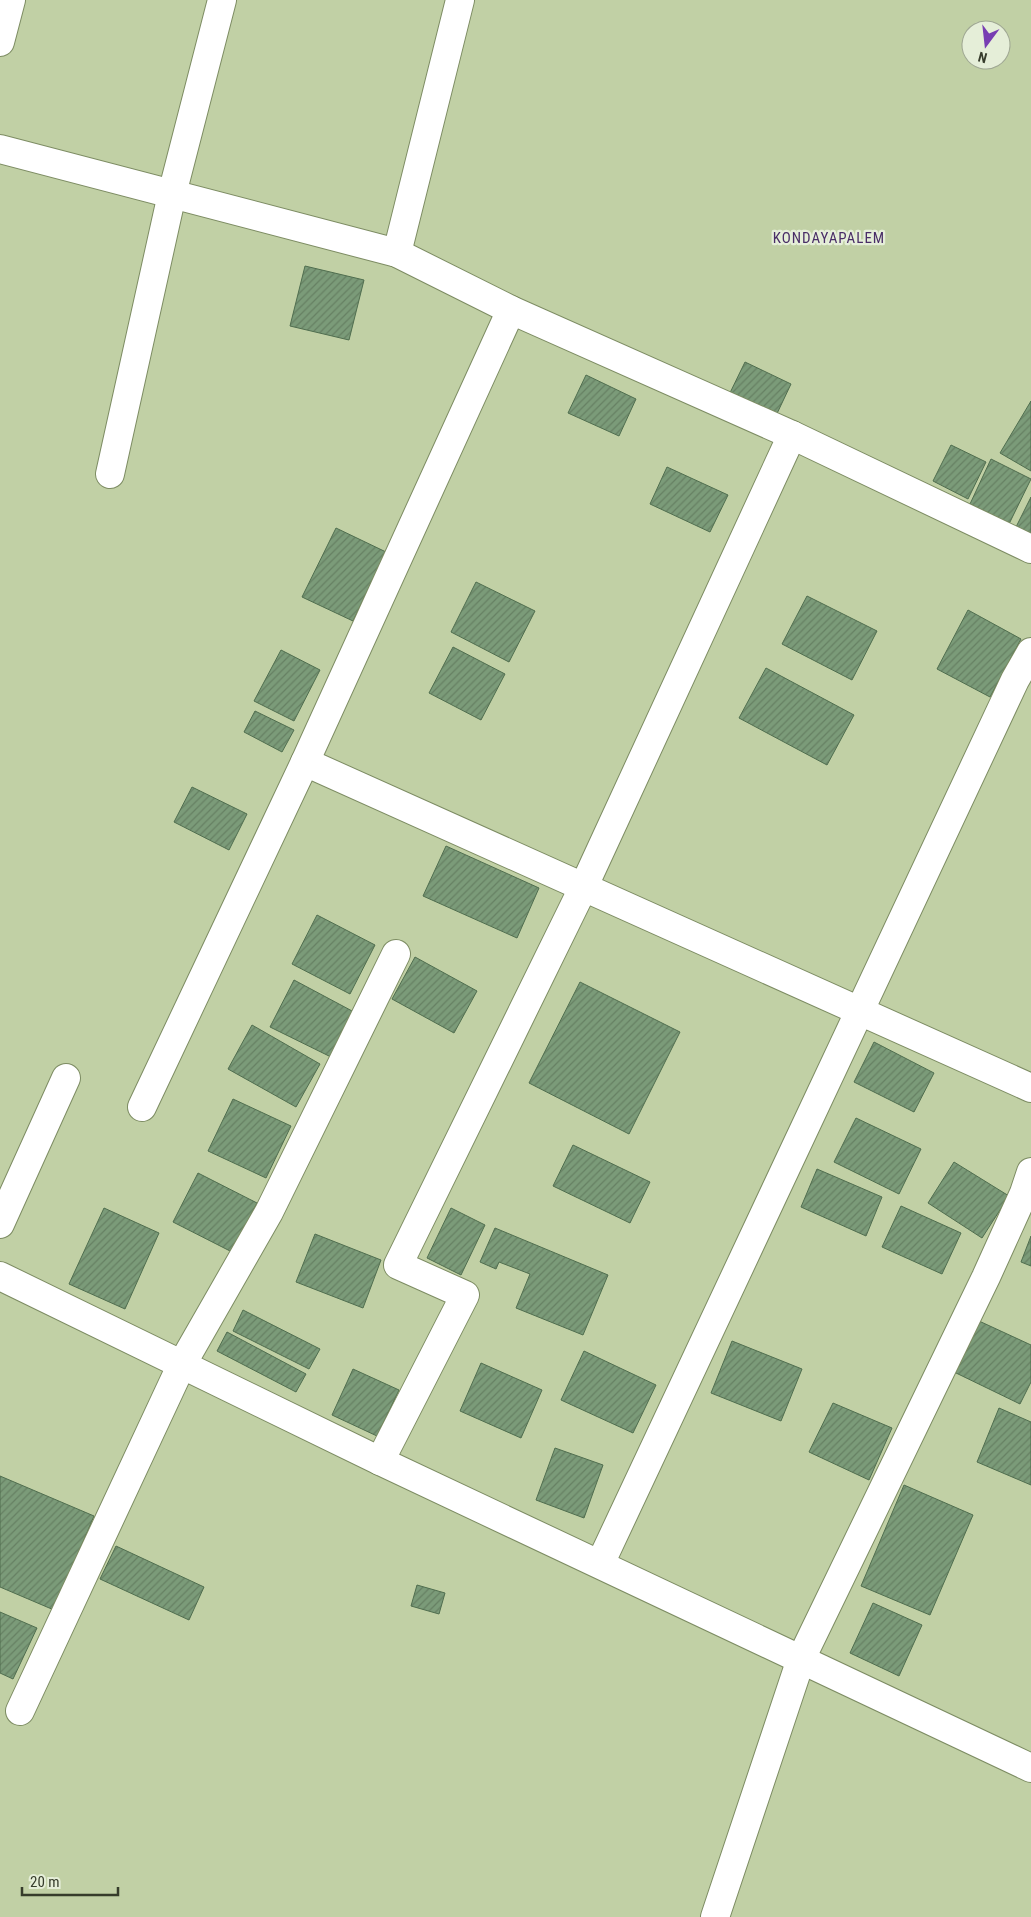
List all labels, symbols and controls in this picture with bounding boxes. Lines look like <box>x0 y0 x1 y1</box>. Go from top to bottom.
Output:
north arrow <box>961 20 1011 70</box>
text: N <box>976 49 989 66</box>
district label: KONDAYAPALEM <box>773 229 885 247</box>
scale bar <box>22 1864 119 1896</box>
text: 20 m <box>30 1873 60 1891</box>

